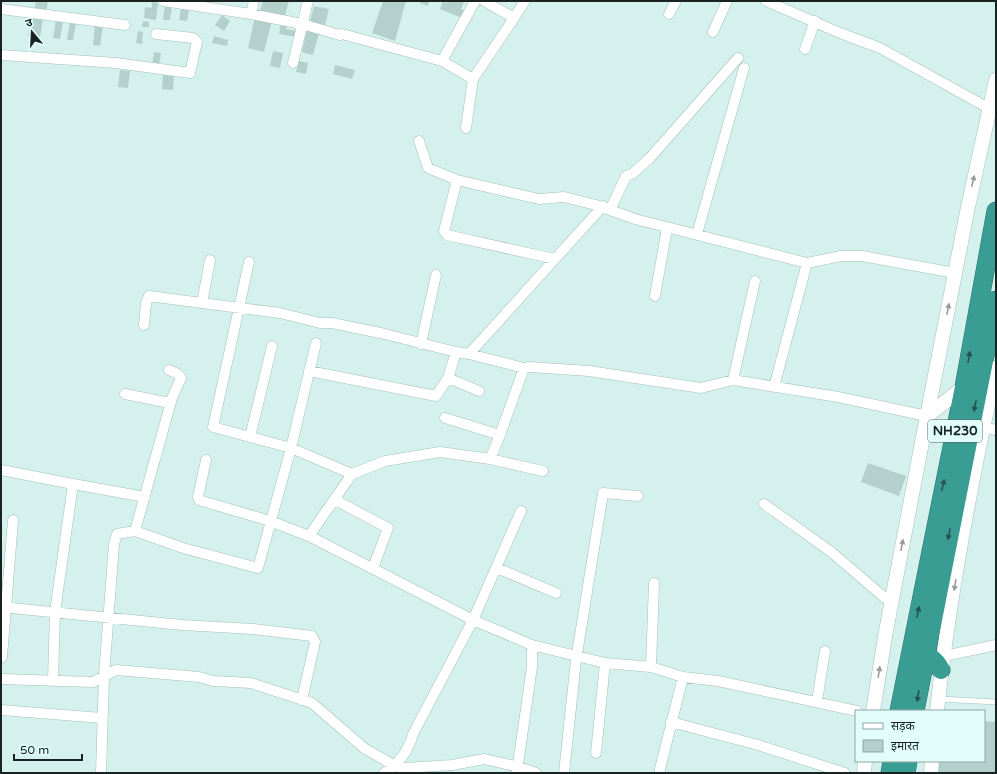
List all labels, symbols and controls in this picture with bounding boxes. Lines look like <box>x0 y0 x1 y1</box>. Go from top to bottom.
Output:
north arrow <box>12 12 52 52</box>
text: उ <box>24 16 35 30</box>
one-way arrow <box>971 175 977 187</box>
one-way arrow <box>945 302 951 315</box>
one-way arrow <box>966 351 972 363</box>
one-way arrow <box>971 400 977 413</box>
road number: NH230 <box>928 420 982 442</box>
one-way arrow <box>941 478 947 491</box>
one-way arrow <box>946 528 952 540</box>
one-way arrow <box>900 538 906 551</box>
one-way arrow <box>952 579 958 591</box>
one-way arrow <box>915 606 921 618</box>
one-way arrow <box>876 666 882 679</box>
one-way arrow <box>915 690 921 702</box>
legend <box>855 710 985 762</box>
text: सड़क <box>891 719 916 733</box>
scale bar <box>14 736 82 762</box>
text: इमारत <box>891 739 920 753</box>
text: 50 m <box>20 743 49 757</box>

